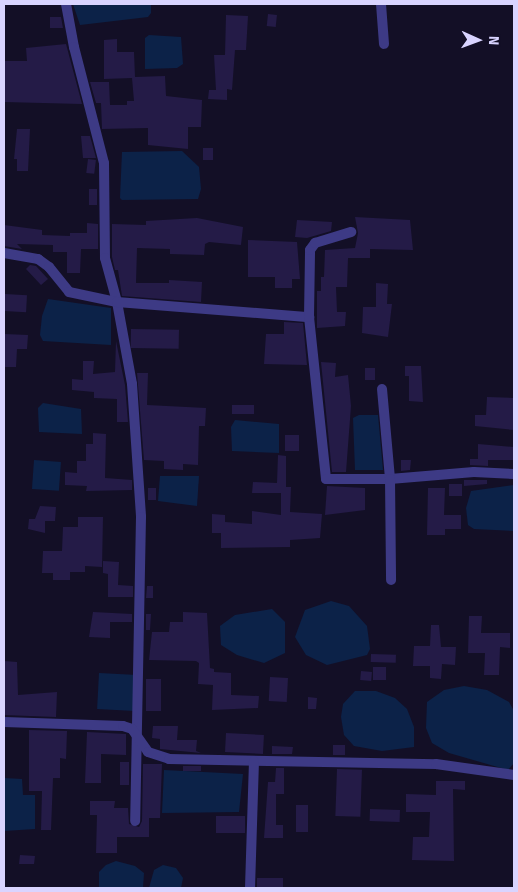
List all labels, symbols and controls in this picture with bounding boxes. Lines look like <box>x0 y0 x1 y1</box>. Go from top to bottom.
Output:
north arrow <box>453 15 503 65</box>
text: N <box>485 36 502 45</box>

